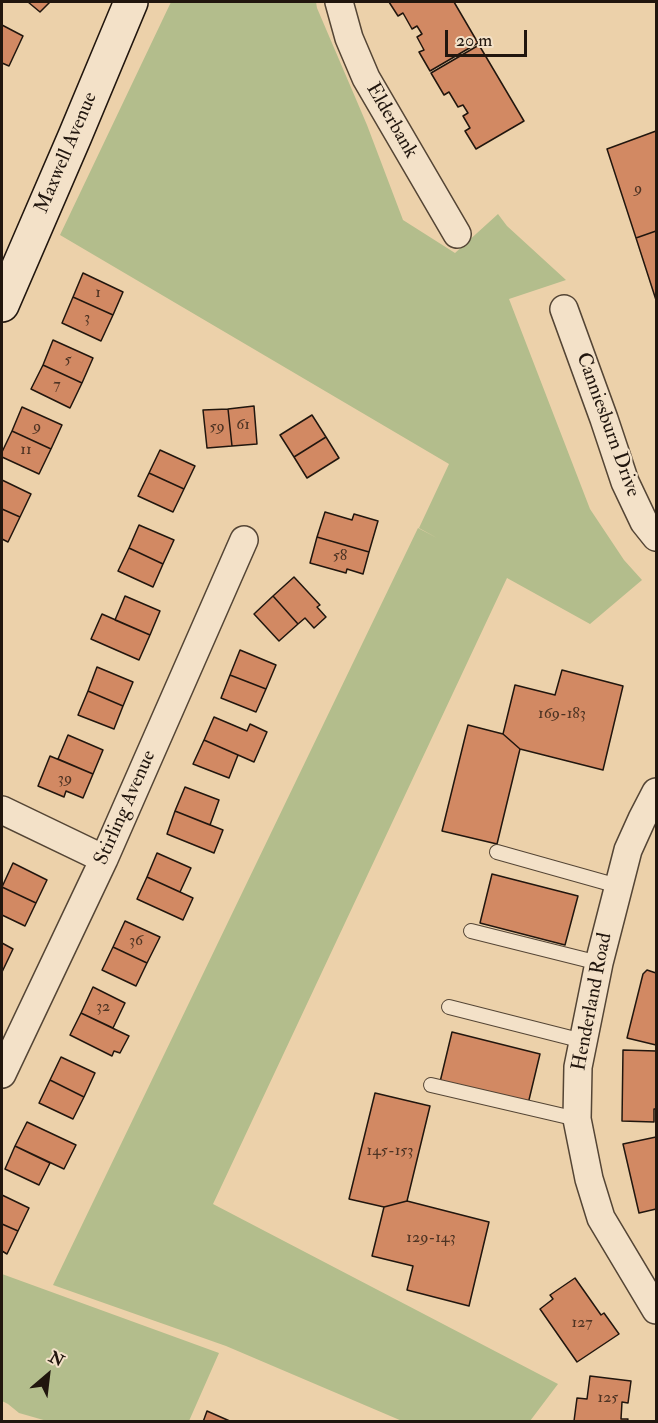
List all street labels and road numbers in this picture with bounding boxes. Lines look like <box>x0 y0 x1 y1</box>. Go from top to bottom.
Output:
street label: Elderbank <box>360 79 422 163</box>
street label: Maxwell Avenue <box>31 89 103 217</box>
street label: Canniesburn Drive <box>570 350 644 500</box>
street label: Stirling Avenue <box>90 747 162 869</box>
street label: Henderland Road <box>568 931 618 1073</box>

